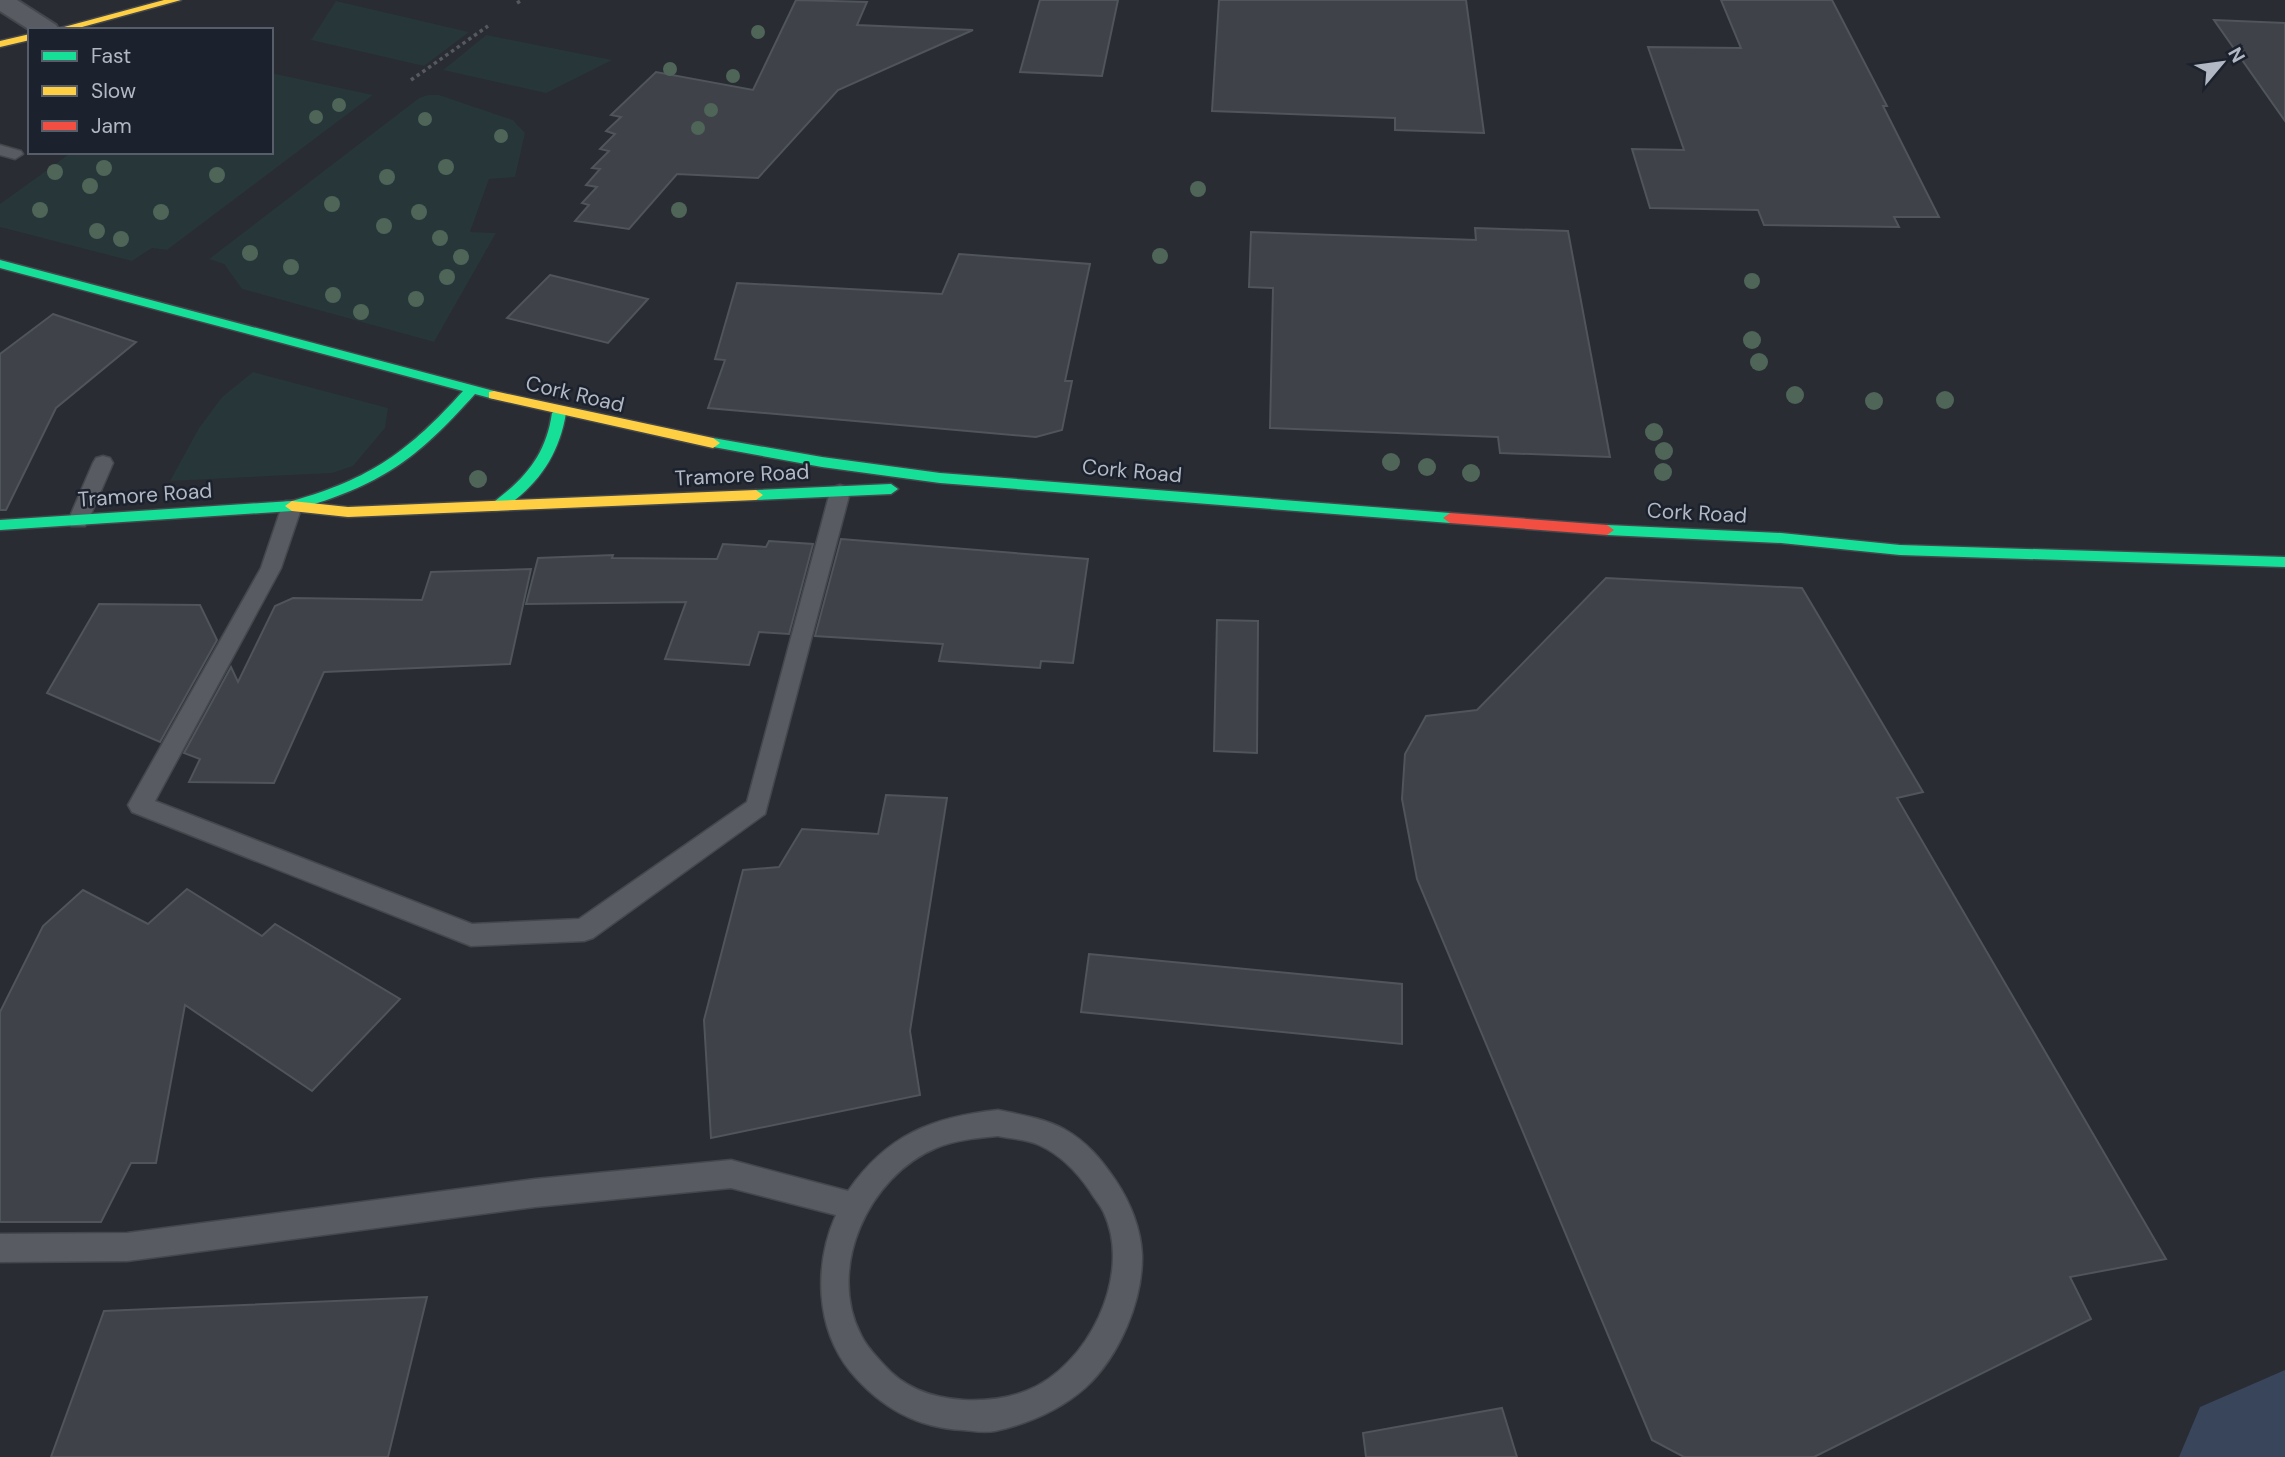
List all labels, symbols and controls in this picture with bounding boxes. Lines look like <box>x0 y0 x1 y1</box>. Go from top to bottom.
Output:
legend <box>28 28 273 154</box>
north arrow <box>2187 28 2257 98</box>
text: Fast <box>91 42 131 70</box>
text: N <box>2222 43 2251 67</box>
text: Slow <box>91 77 136 105</box>
text: Jam <box>91 112 132 140</box>
street label: Cork Road <box>523 369 627 419</box>
street label: Cork Road <box>1081 453 1183 489</box>
street label: Tramore Road <box>674 457 810 493</box>
street label: Tramore Road <box>77 476 213 514</box>
street label: Cork Road <box>1646 496 1748 530</box>

